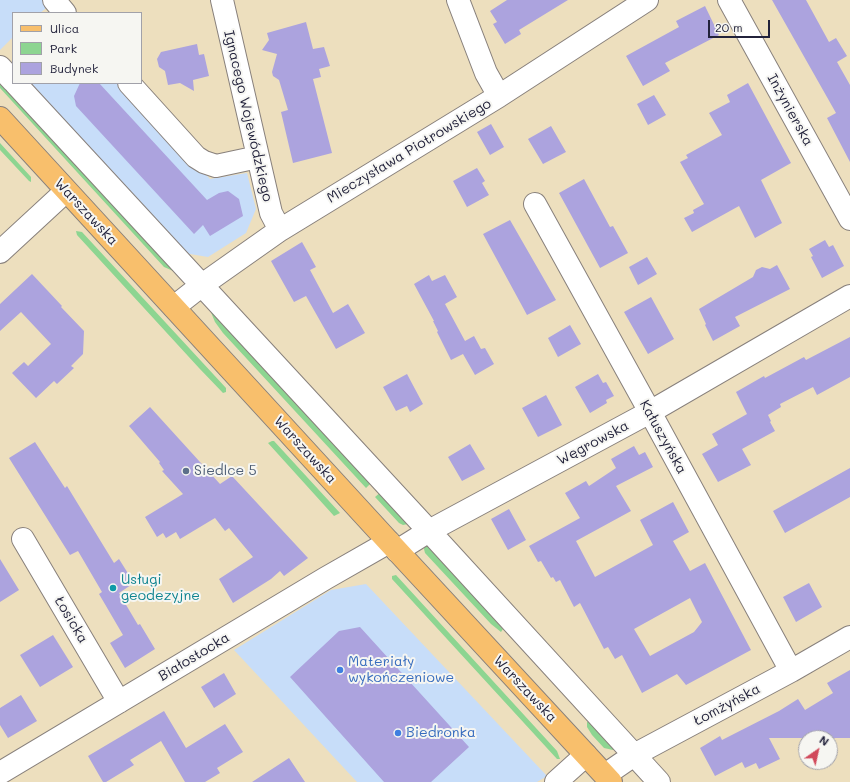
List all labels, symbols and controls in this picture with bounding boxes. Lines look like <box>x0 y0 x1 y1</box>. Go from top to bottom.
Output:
legend <box>12 12 142 84</box>
scale bar <box>710 12 772 38</box>
text: 20 m <box>715 19 743 35</box>
text: Ulica <box>50 20 79 36</box>
street label: Ignacego Wojewódzkiego <box>220 29 276 203</box>
text: Park <box>50 40 77 56</box>
text: Budynek <box>50 60 98 76</box>
street label: Inżynierska <box>763 71 817 149</box>
street label: Mieczysława Piotrowskiego <box>324 95 494 207</box>
street label: Warszawska <box>51 175 121 249</box>
street label: Kałuszyńska <box>636 397 690 477</box>
street label: Warszawska <box>270 413 340 487</box>
street label: Węgrowska <box>554 417 632 469</box>
place label: Siedlce 5 <box>194 463 257 479</box>
marker: Siedlce 5 <box>181 466 191 476</box>
place label: Usługi geodezyjne <box>121 572 200 604</box>
marker: Usługi geodezyjne <box>108 583 118 593</box>
street label: Łosicka <box>51 594 91 646</box>
street label: Białostocka <box>155 629 233 685</box>
street label: Warszawska <box>490 652 560 726</box>
place label: Materiały wykończeniowe <box>348 654 454 686</box>
marker: Materiały wykończeniowe <box>335 665 345 675</box>
street label: Łomżyńska <box>691 681 763 729</box>
place label: Biedronka <box>406 725 476 741</box>
marker: Biedronka <box>393 728 403 738</box>
north arrow <box>798 730 838 770</box>
text: N <box>817 732 832 749</box>

